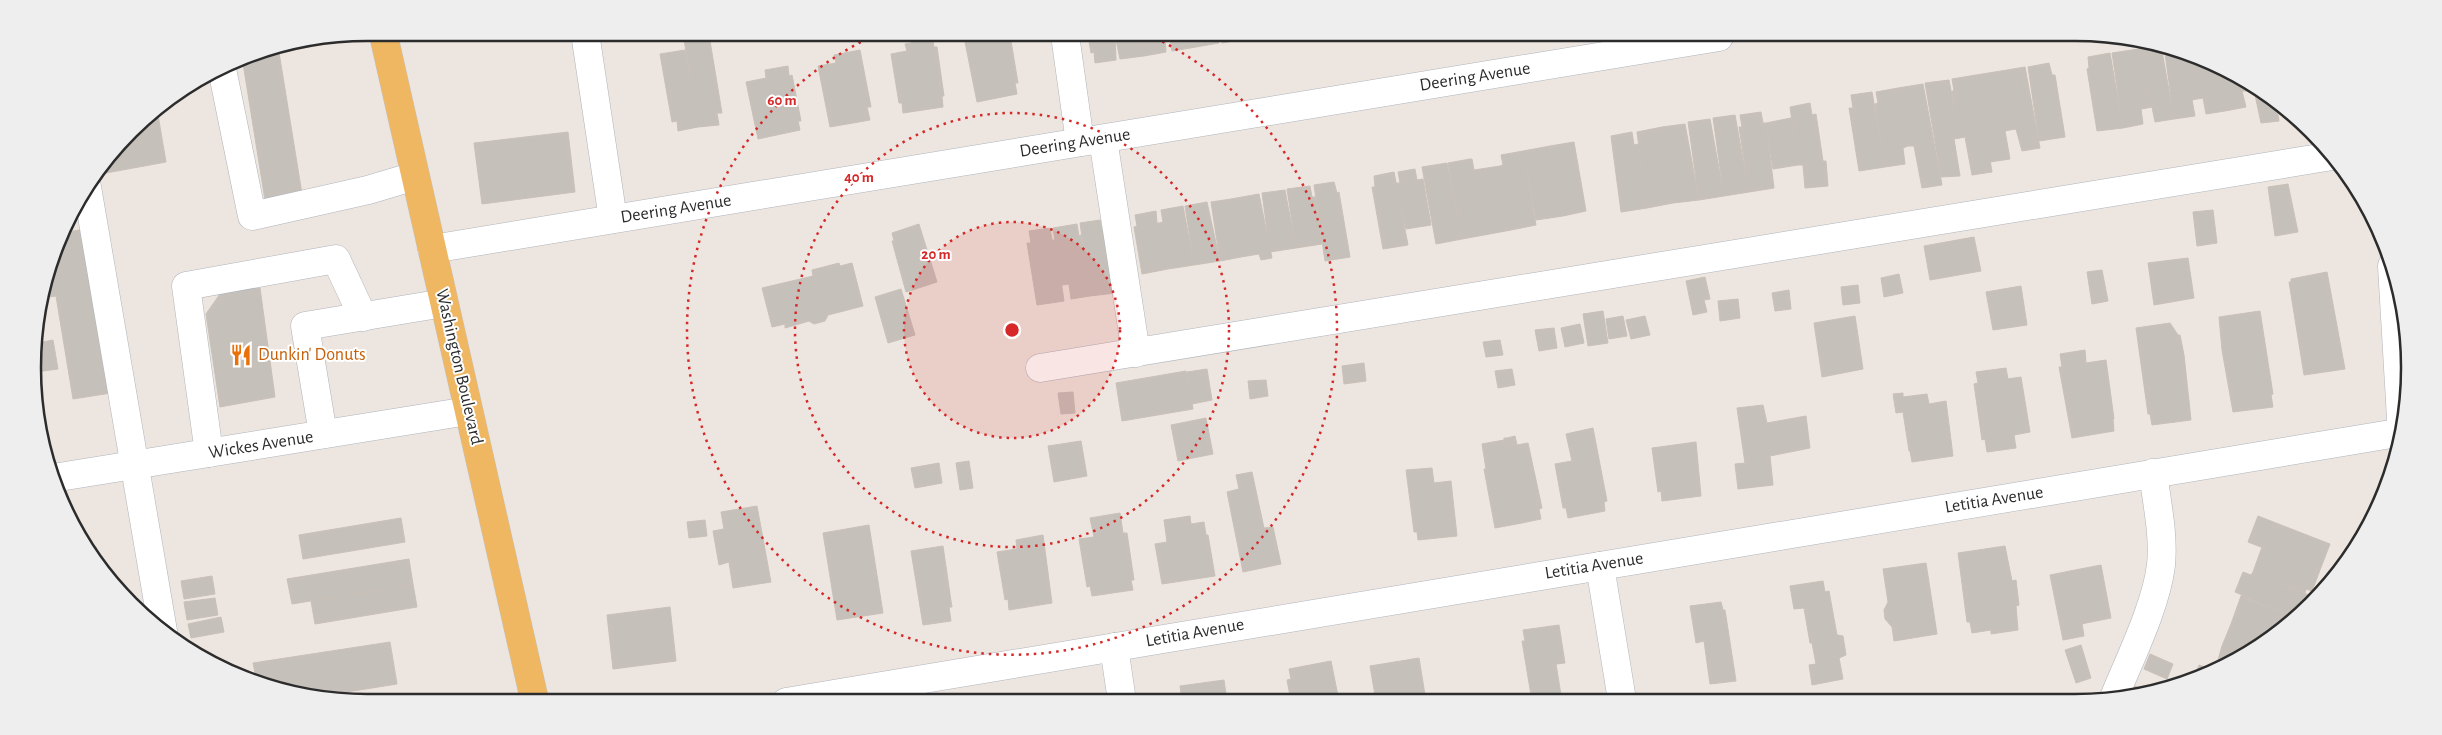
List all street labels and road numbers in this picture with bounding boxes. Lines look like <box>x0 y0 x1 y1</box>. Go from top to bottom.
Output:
street label: Deering Avenue <box>1418 59 1532 95</box>
street label: Deering Avenue <box>1018 125 1132 161</box>
street label: Deering Avenue <box>619 191 733 227</box>
street label: Washington Boulevard <box>432 287 486 447</box>
street label: Wickes Avenue <box>207 428 315 462</box>
street label: Letitia Avenue <box>1943 483 2045 517</box>
street label: Letitia Avenue <box>1543 549 1645 583</box>
street label: Letitia Avenue <box>1144 615 1246 651</box>

